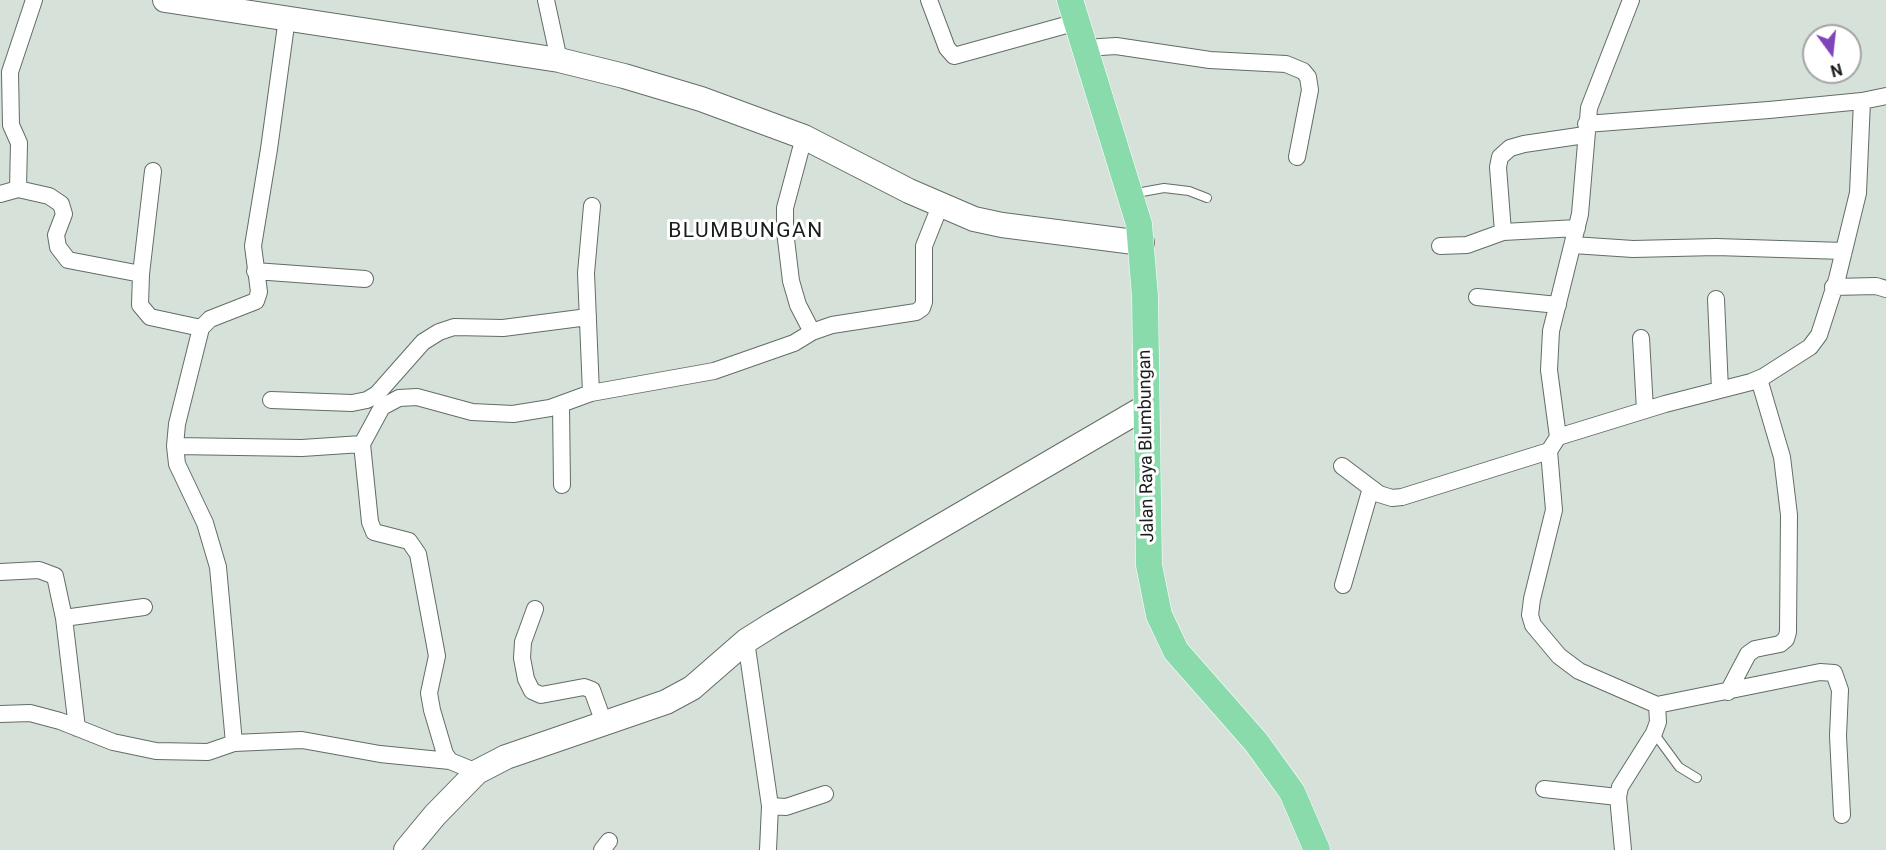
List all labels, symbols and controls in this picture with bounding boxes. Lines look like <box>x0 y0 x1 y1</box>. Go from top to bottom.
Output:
north arrow <box>1802 24 1862 84</box>
text: N <box>1828 59 1844 81</box>
district label: BLUMBUNGAN <box>668 219 824 245</box>
street label: Jalan Raya Blumbungan <box>1135 349 1159 543</box>

